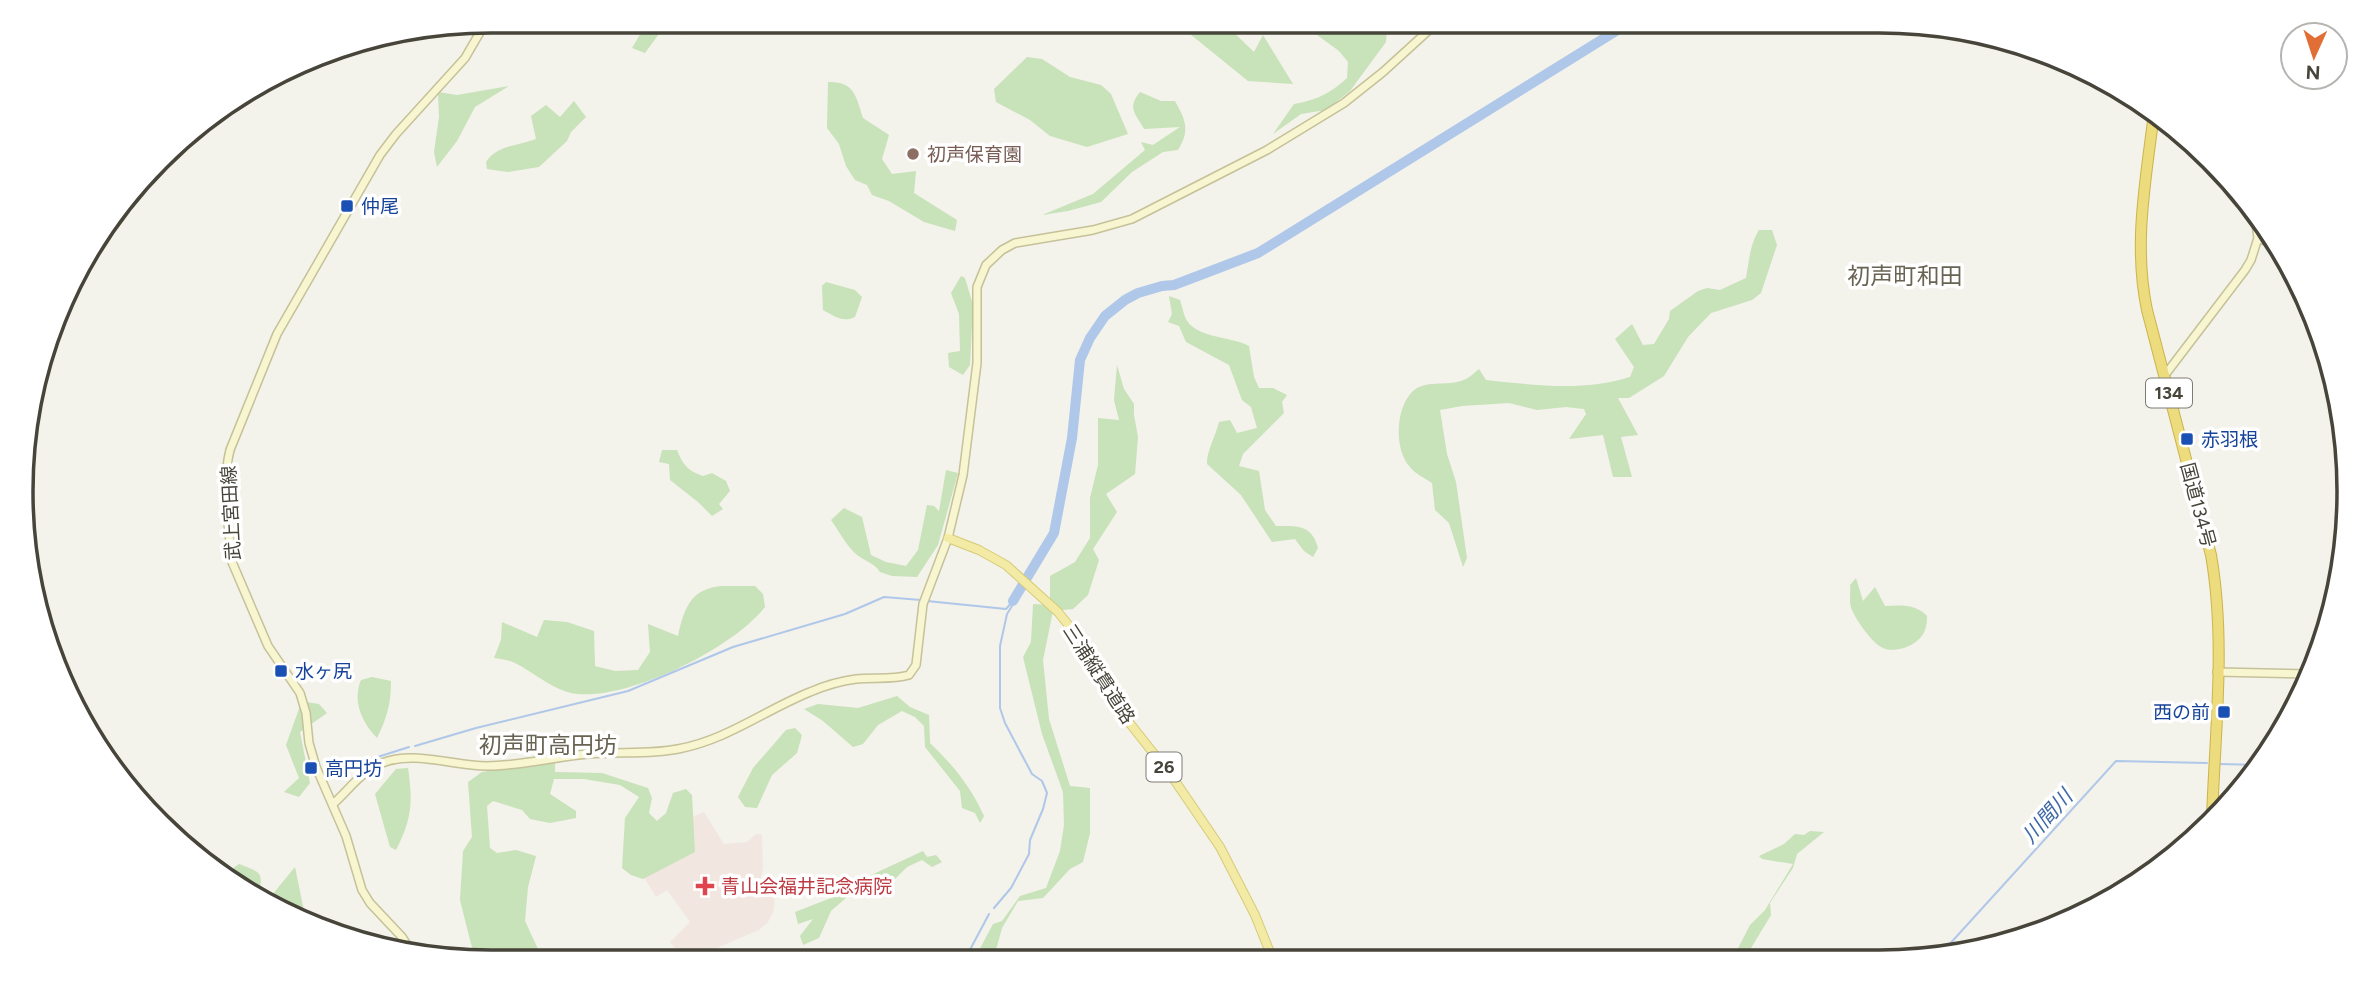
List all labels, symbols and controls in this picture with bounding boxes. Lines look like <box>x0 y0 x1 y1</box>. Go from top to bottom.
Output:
north arrow <box>2279 21 2349 91</box>
text: N <box>2305 61 2321 84</box>
place label: 初声保育園 <box>927 143 1022 166</box>
marker: 初声保育園 <box>905 146 921 162</box>
place label: 仲尾 <box>361 195 399 218</box>
marker: 仲尾 <box>339 198 355 214</box>
district label: 初声町和田 <box>1848 262 1963 290</box>
road number: 134 <box>2146 379 2192 408</box>
place label: 赤羽根 <box>2201 428 2258 451</box>
marker: 赤羽根 <box>2179 431 2195 447</box>
street label: 国道134号 <box>2176 460 2220 550</box>
street label: 武上宮田線 <box>217 465 245 561</box>
street label: 三浦縦貫道路 <box>1058 620 1140 728</box>
place label: 水ヶ尻 <box>295 660 352 683</box>
marker: 水ヶ尻 <box>273 663 289 679</box>
place label: 西の前 <box>2153 701 2210 724</box>
marker: 西の前 <box>2216 704 2232 720</box>
district label: 初声町高円坊 <box>479 731 617 759</box>
road number: 26 <box>1146 752 1182 782</box>
place label: 高円坊 <box>325 757 382 780</box>
marker: 高円坊 <box>303 760 319 776</box>
water label: 川間川 <box>2017 783 2079 848</box>
place label: 青山会福井記念病院 <box>721 875 892 898</box>
marker: 青山会福井記念病院 <box>695 876 715 896</box>

